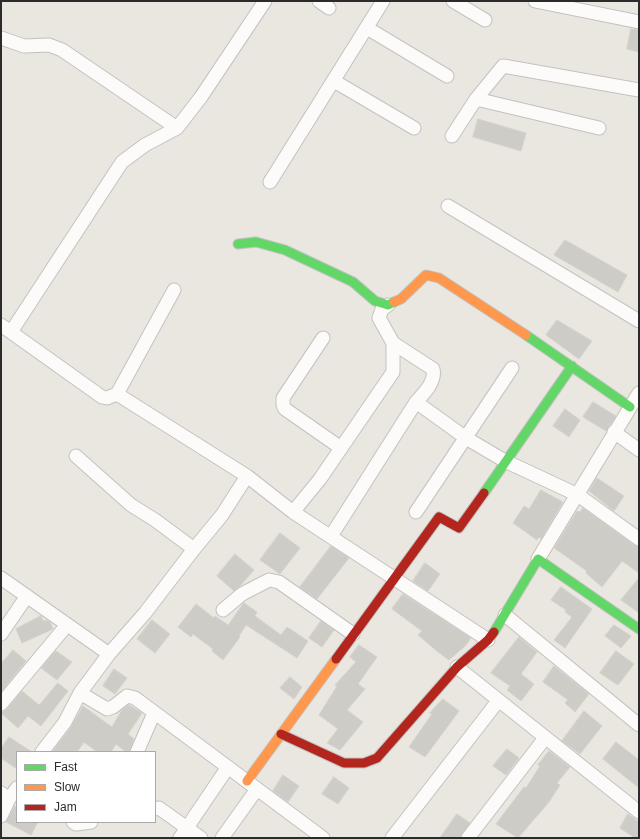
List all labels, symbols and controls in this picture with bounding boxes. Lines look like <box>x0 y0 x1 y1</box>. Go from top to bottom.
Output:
legend <box>16 751 156 823</box>
text: Fast <box>54 760 77 774</box>
text: Slow <box>54 780 80 794</box>
text: Jam <box>54 800 77 814</box>

